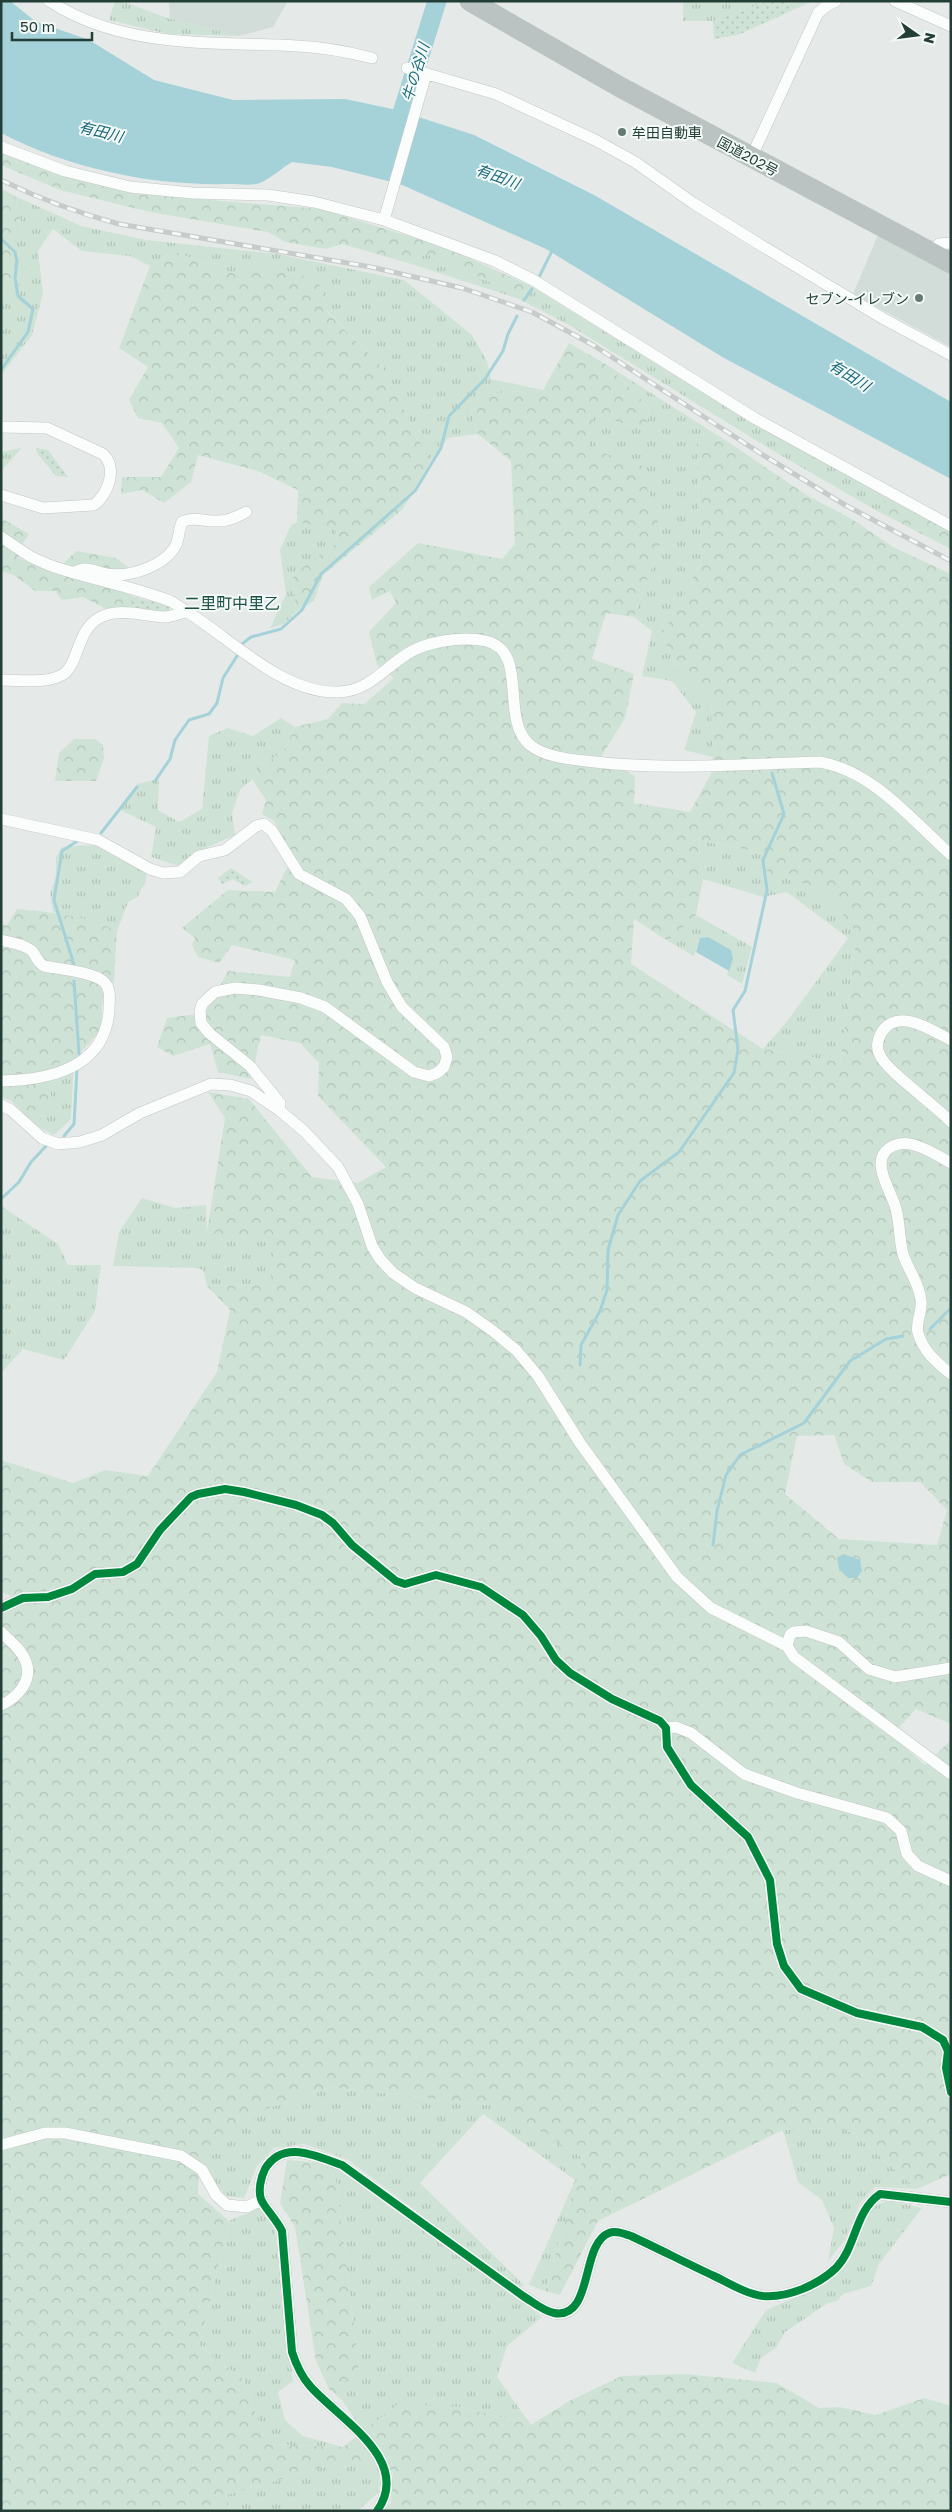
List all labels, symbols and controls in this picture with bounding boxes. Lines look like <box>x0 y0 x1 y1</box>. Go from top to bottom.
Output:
scale bar <box>12 10 92 42</box>
north arrow <box>892 10 942 60</box>
text: 50 m <box>20 17 55 35</box>
text: N <box>921 31 940 45</box>
water label: 牛の谷川 <box>398 39 433 103</box>
water label: 有田川 <box>77 117 127 146</box>
place label: 牟田自動車 <box>632 124 702 141</box>
marker: 牟田自動車 <box>616 126 628 138</box>
street label: 国道202号 <box>714 133 782 179</box>
water label: 有田川 <box>474 160 524 193</box>
place label: セブン-イレブン <box>806 290 909 307</box>
marker: セブン-イレブン <box>913 292 925 304</box>
water label: 有田川 <box>826 355 876 396</box>
district label: 二里町中里乙 <box>184 593 280 613</box>

